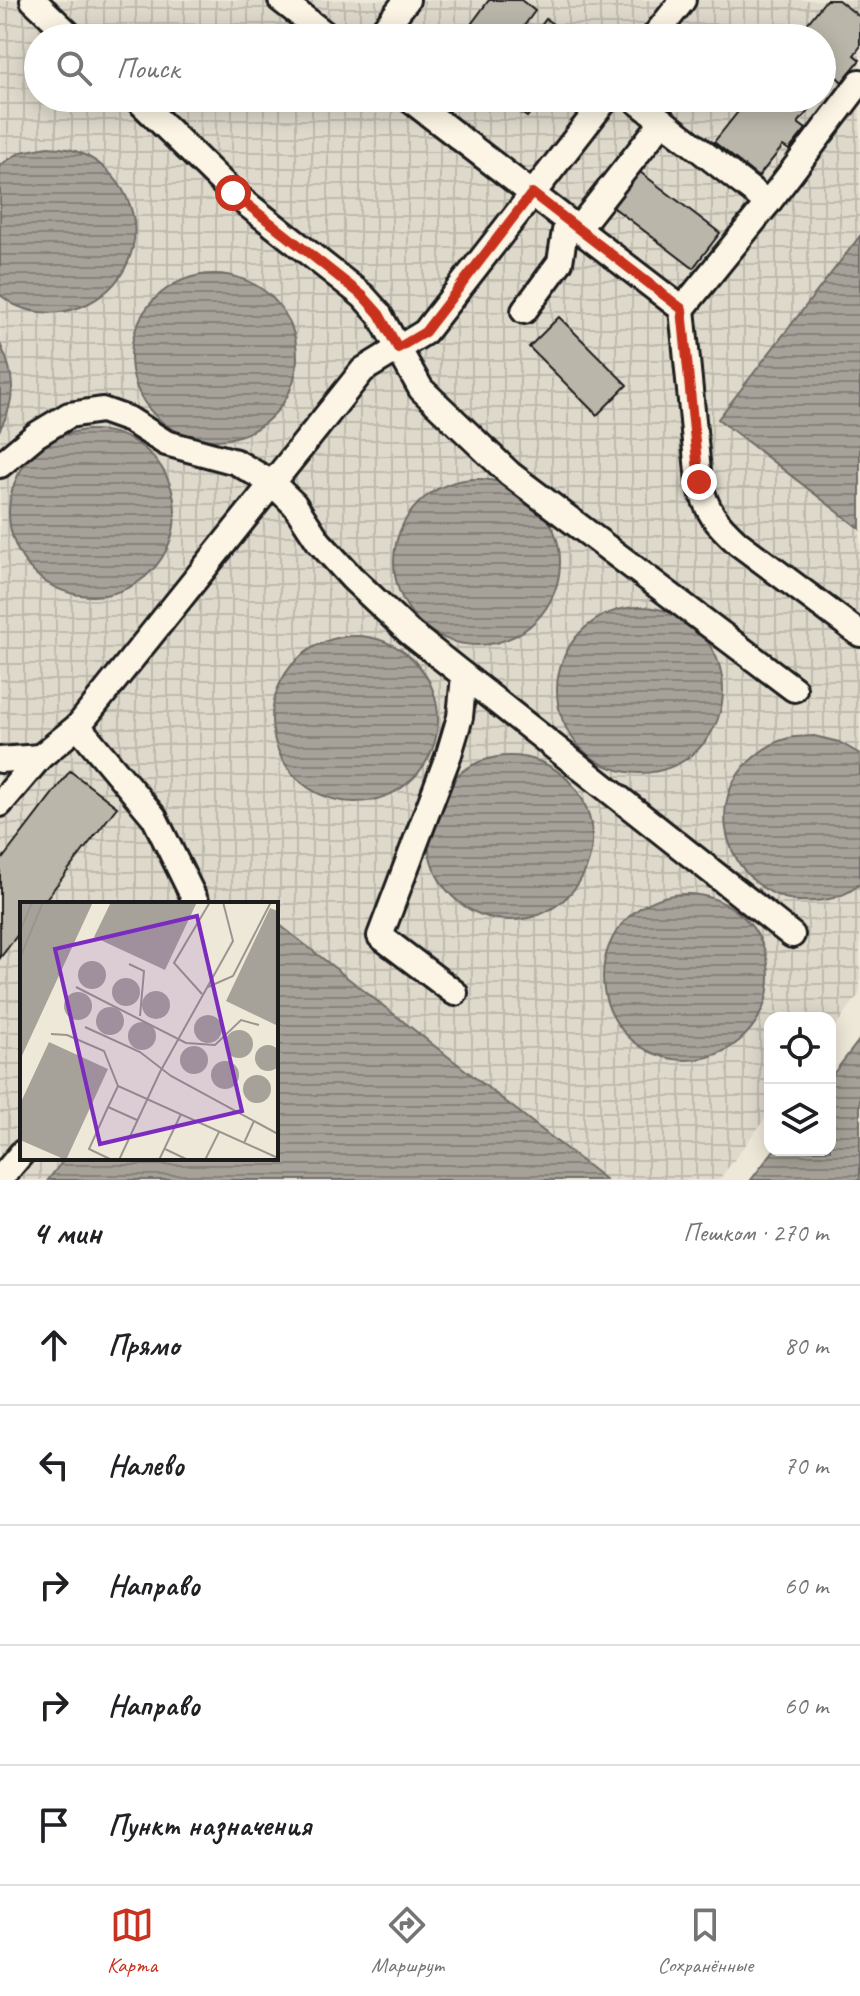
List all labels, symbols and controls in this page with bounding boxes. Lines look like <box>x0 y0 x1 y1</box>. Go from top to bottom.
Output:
search box <box>24 24 836 112</box>
icon: search <box>52 46 96 90</box>
text: Поиск <box>116 49 179 87</box>
route start <box>215 175 251 211</box>
route end <box>681 464 717 500</box>
inset map <box>20 902 278 1160</box>
map controls <box>764 1012 836 1156</box>
button: locate <box>764 1012 836 1084</box>
button: layers <box>764 1084 836 1156</box>
text: 4 мин <box>32 1211 101 1254</box>
text: Пешком · 270 m <box>683 1216 828 1249</box>
icon: ahead <box>32 1323 76 1367</box>
text: Прямо <box>108 1326 179 1364</box>
text: 80 m <box>784 1329 828 1362</box>
icon: left <box>32 1443 76 1487</box>
text: Налево <box>108 1446 184 1484</box>
text: 70 m <box>784 1449 828 1482</box>
icon: right <box>32 1563 76 1607</box>
text: Направо <box>108 1566 200 1604</box>
text: 60 m <box>784 1569 828 1602</box>
icon: right <box>32 1683 76 1727</box>
text: Направо <box>108 1686 200 1724</box>
text: 60 m <box>784 1689 828 1722</box>
icon: arrive <box>32 1803 76 1847</box>
text: Пункт назначения <box>108 1806 311 1844</box>
tab: Карта <box>107 1903 157 1979</box>
tab: Маршрут <box>371 1903 444 1979</box>
tab: Сохранённые <box>658 1903 753 1979</box>

